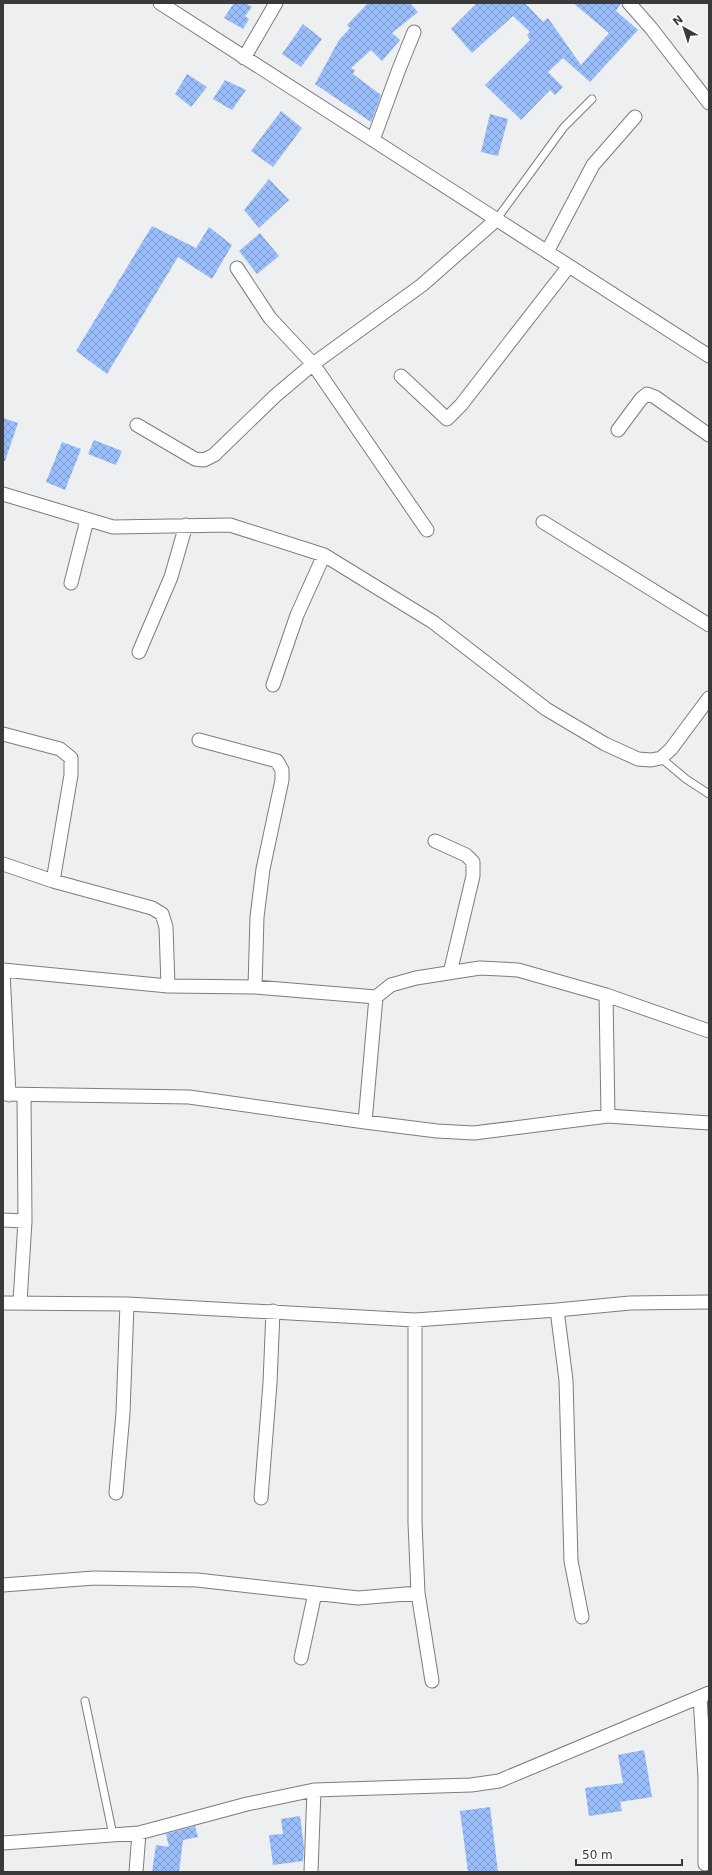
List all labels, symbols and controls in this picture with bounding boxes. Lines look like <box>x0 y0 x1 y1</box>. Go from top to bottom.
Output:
north arrow <box>664 8 704 48</box>
text: N <box>670 13 686 29</box>
scale bar <box>576 1841 682 1867</box>
text: 50 m <box>582 1848 613 1862</box>

